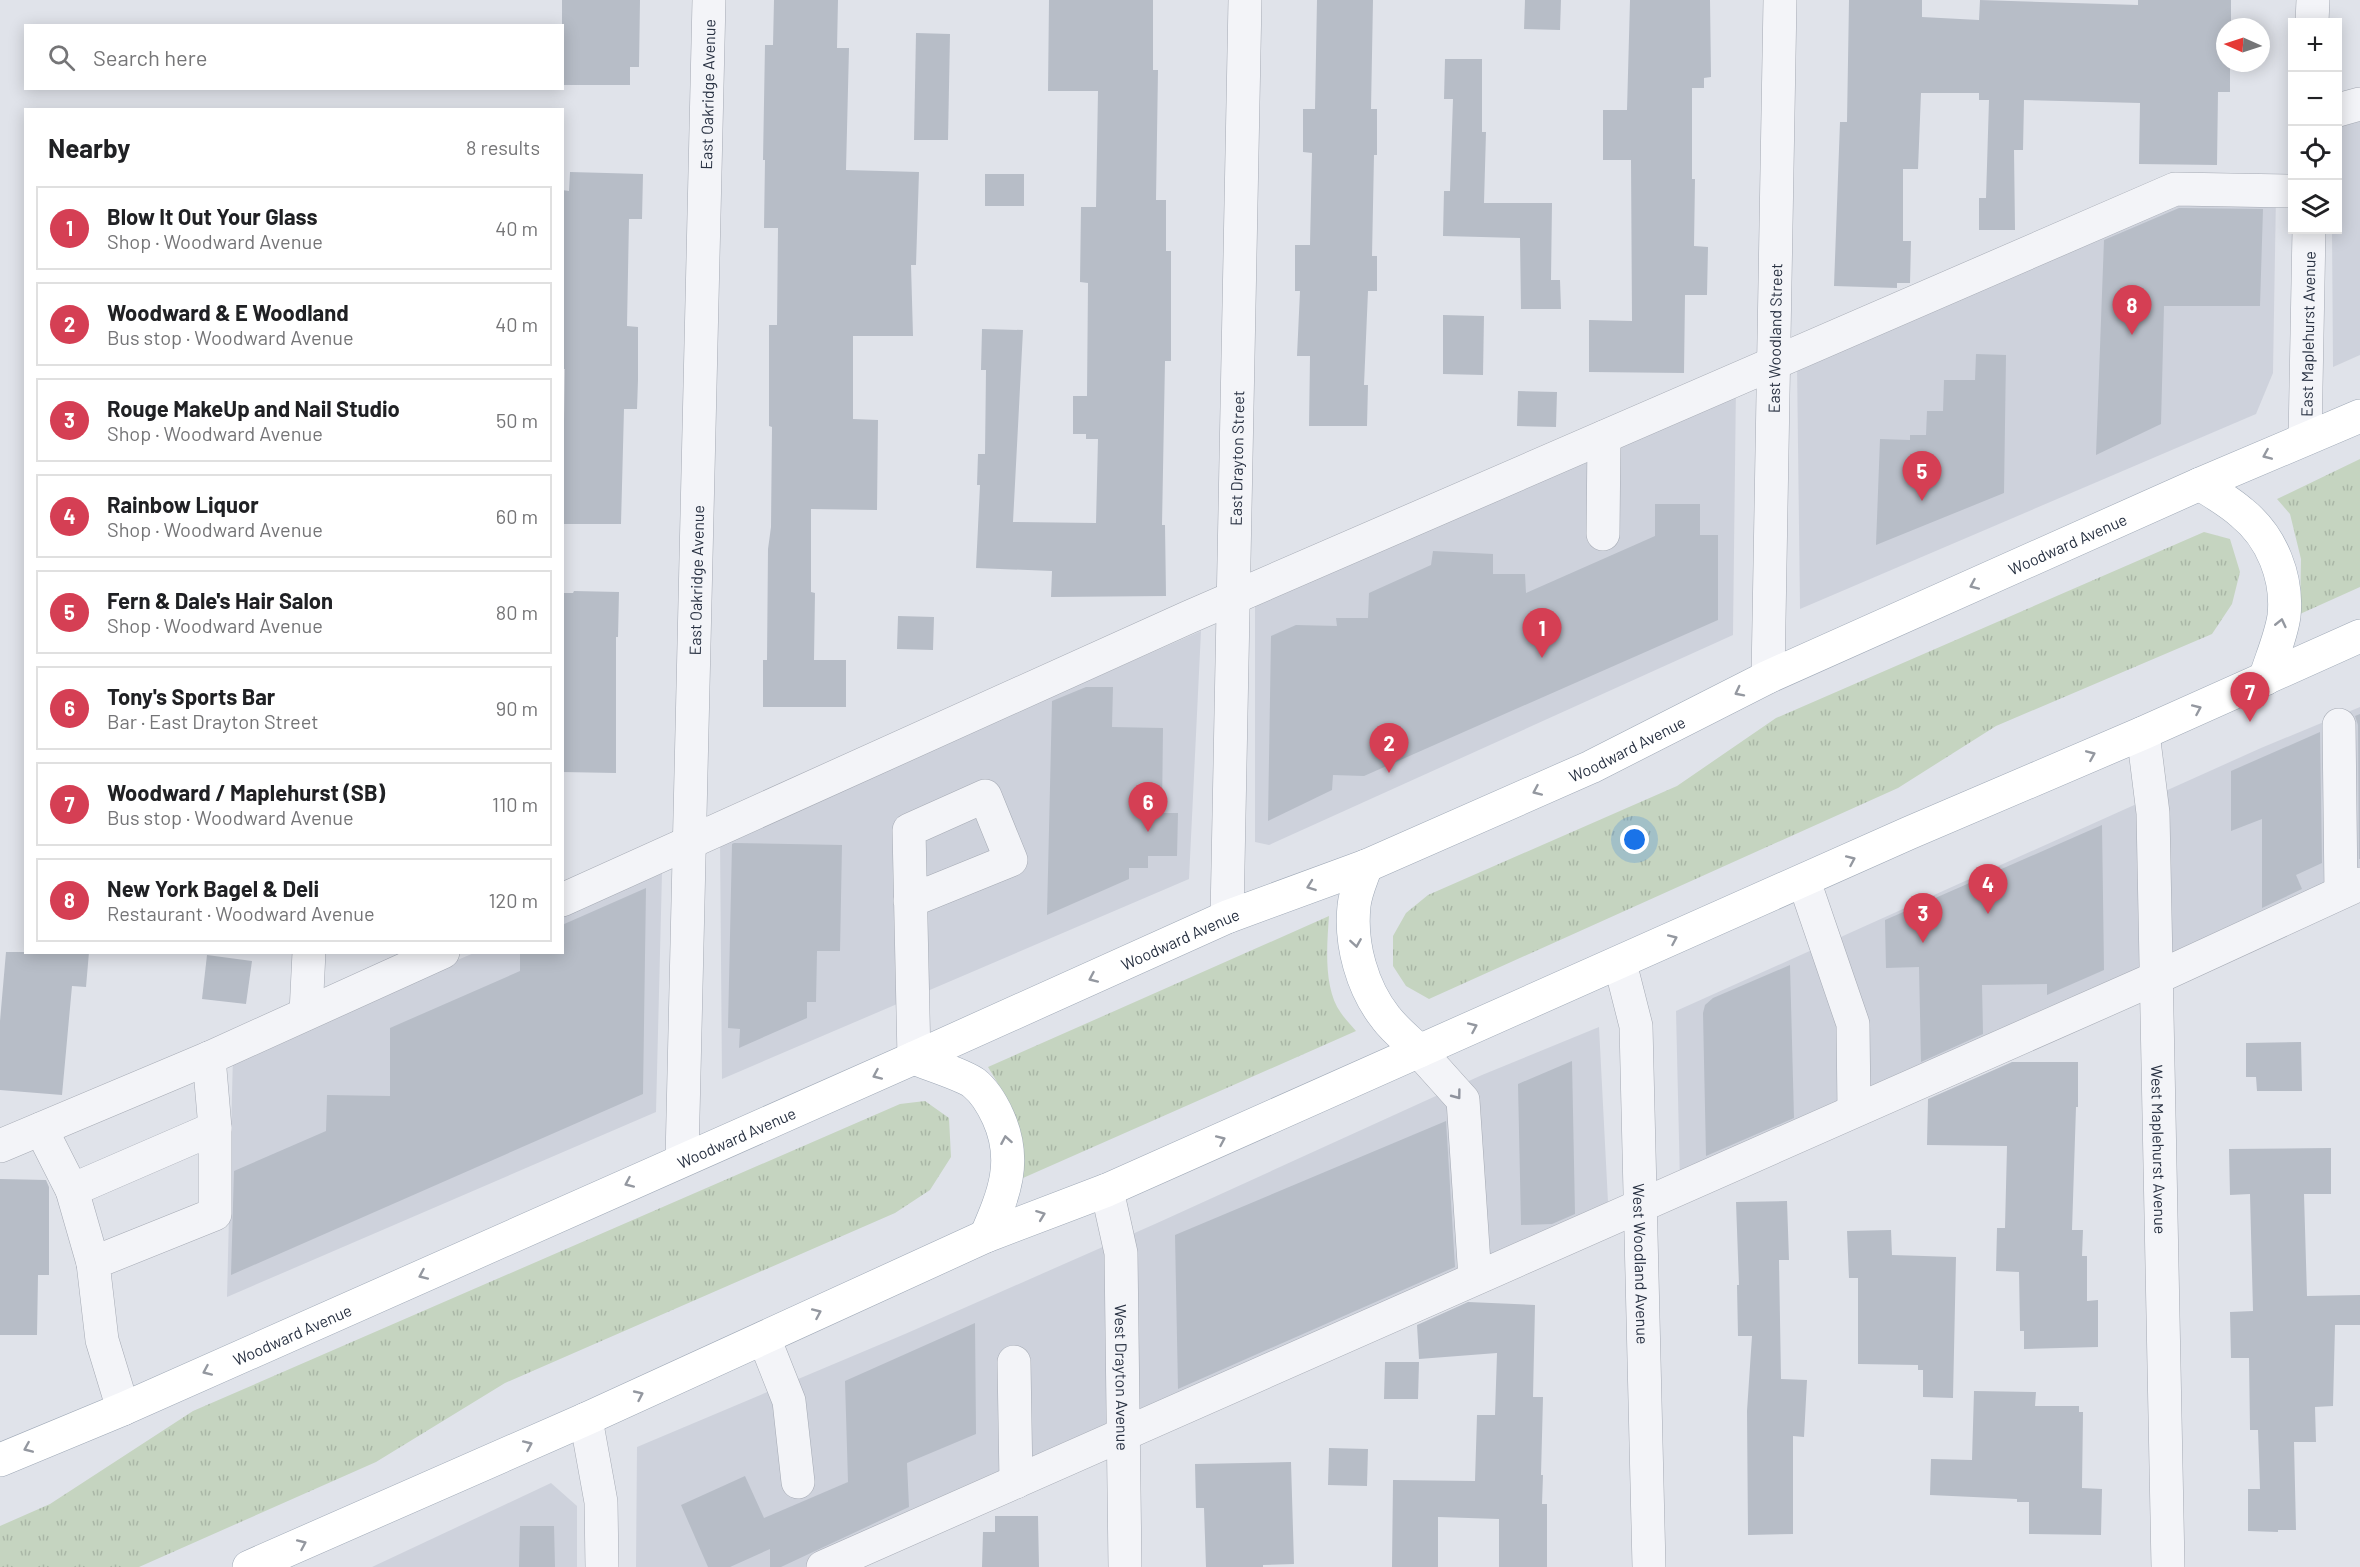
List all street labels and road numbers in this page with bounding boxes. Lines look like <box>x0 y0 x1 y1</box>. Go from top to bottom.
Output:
street label: East Oakridge Avenue <box>696 19 718 170</box>
street label: East Maplehurst Avenue <box>2296 251 2318 417</box>
street label: East Woodland Street <box>1763 263 1785 413</box>
street label: East Drayton Street <box>1225 390 1247 526</box>
street label: East Oakridge Avenue <box>684 505 707 656</box>
street label: Woodward Avenue <box>2005 509 2129 578</box>
street label: Woodward Avenue <box>1566 711 1688 785</box>
street label: Woodward Avenue <box>1118 904 1242 973</box>
street label: West Maplehurst Avenue <box>2149 1064 2171 1234</box>
street label: Woodward Avenue <box>674 1102 798 1171</box>
street label: West Woodland Avenue <box>1630 1183 1653 1345</box>
street label: Woodward Avenue <box>230 1299 354 1369</box>
street label: West Drayton Avenue <box>1112 1304 1133 1451</box>

